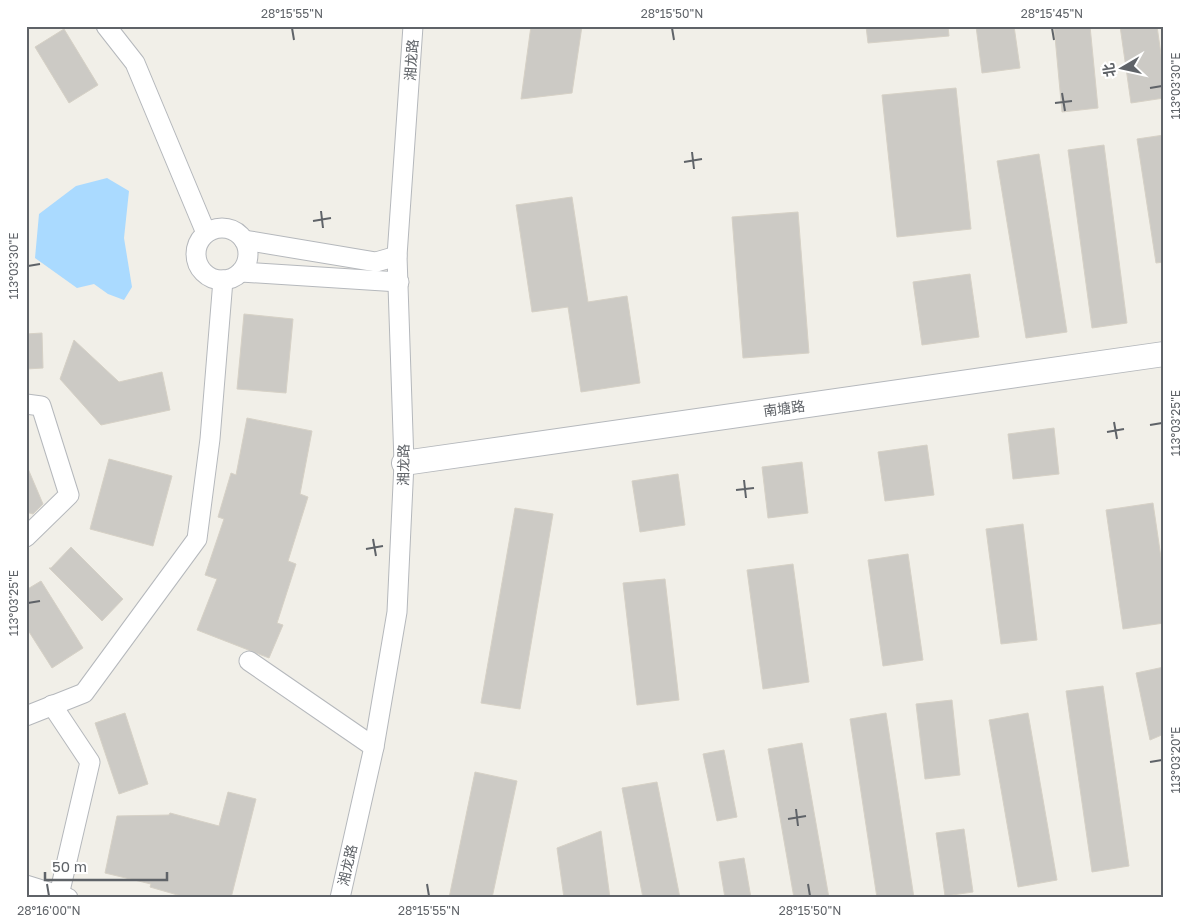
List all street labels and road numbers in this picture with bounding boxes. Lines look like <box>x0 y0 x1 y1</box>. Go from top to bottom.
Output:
street label: 湘龙路 <box>401 38 421 82</box>
street label: 南塘路 <box>762 397 806 419</box>
street label: 湘龙路 <box>394 444 412 486</box>
street label: 湘龙路 <box>334 843 360 887</box>

